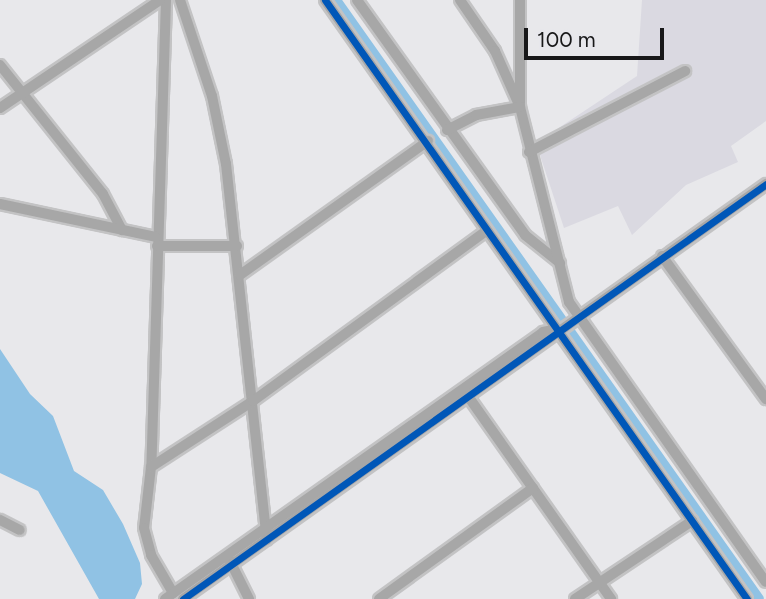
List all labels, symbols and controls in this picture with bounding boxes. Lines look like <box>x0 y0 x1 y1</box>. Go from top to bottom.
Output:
scale bar <box>528 14 668 58</box>
text: 100 m <box>537 27 596 52</box>

